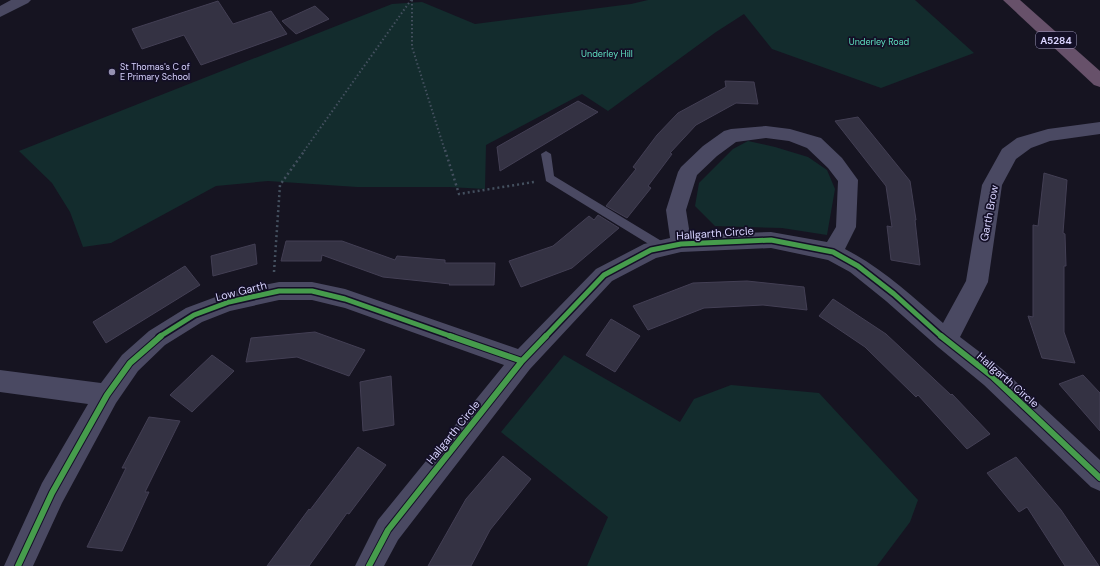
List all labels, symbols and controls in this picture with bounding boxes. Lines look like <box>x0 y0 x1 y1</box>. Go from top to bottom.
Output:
road number: A5284 <box>1036 32 1076 48</box>
park label: Underley Road <box>849 36 910 48</box>
park label: Underley Hill <box>581 48 633 60</box>
place label: St Thomas's C of E Primary School <box>120 61 190 83</box>
marker: St Thomas's C of E Primary School <box>107 67 117 77</box>
street label: Garth Brow <box>977 183 1001 242</box>
street label: Hallgarth Circle <box>676 223 754 243</box>
street label: Low Garth <box>214 278 268 304</box>
street label: Hallgarth Circle <box>974 349 1042 411</box>
street label: Hallgarth Circle <box>423 397 483 467</box>

